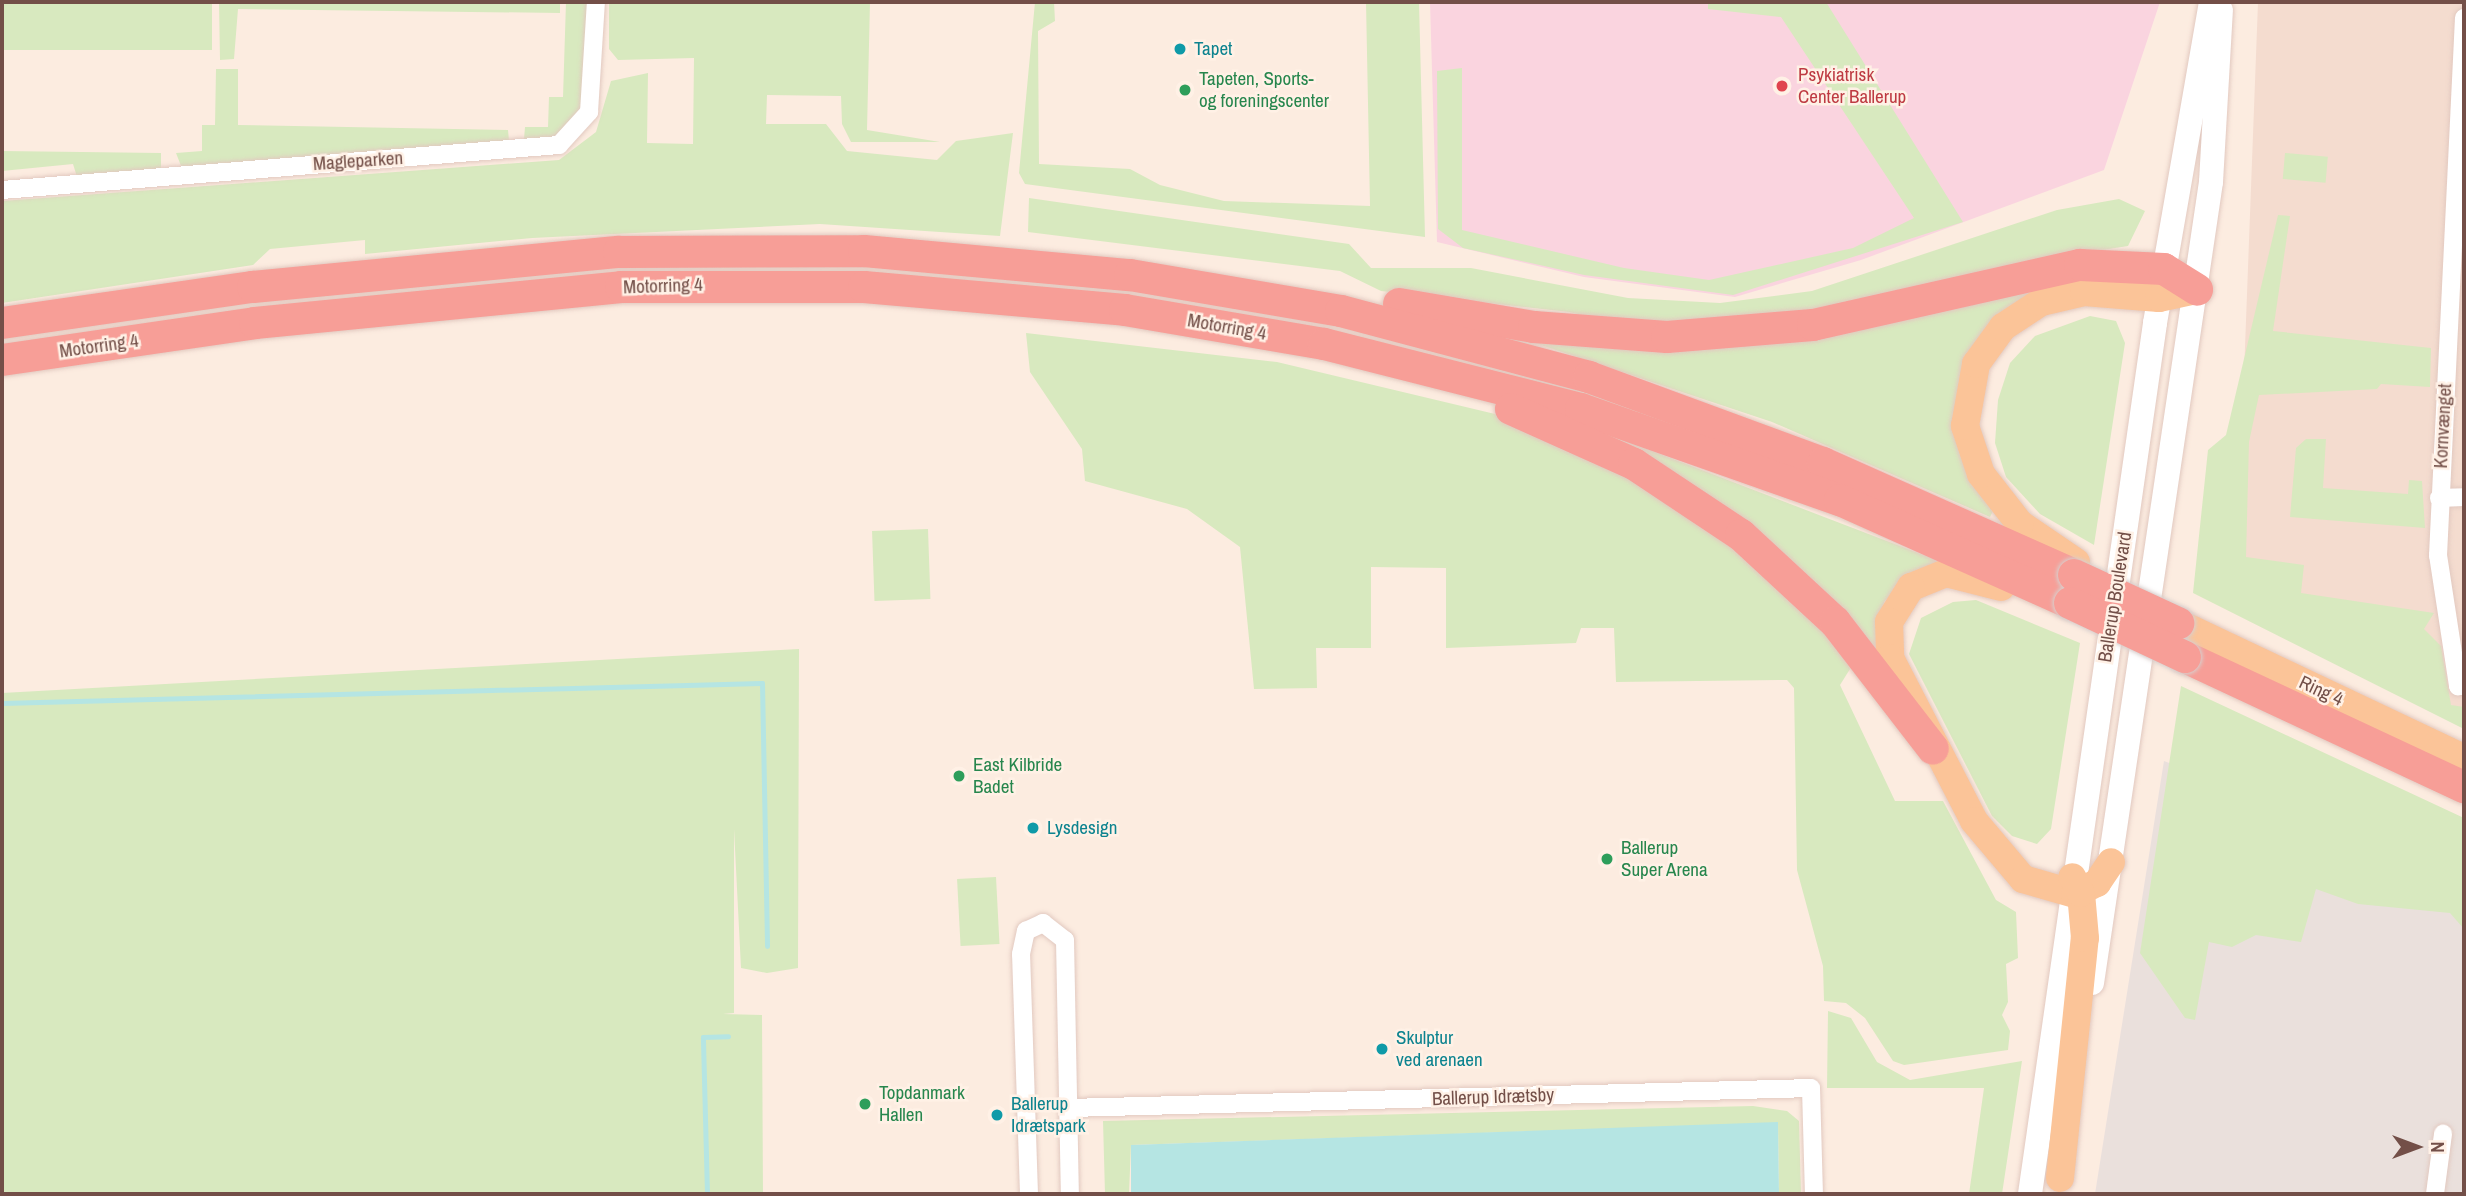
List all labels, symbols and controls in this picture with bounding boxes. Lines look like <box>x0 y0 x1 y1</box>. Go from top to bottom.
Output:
place label: Tapet <box>1194 38 1232 60</box>
marker: Tapet <box>1172 41 1188 57</box>
place label: Psykiatrisk Center Ballerup <box>1798 64 1906 108</box>
place label: Tapeten, Sports- og foreningscenter <box>1199 68 1329 112</box>
marker: Psykiatrisk Center Ballerup <box>1772 76 1792 96</box>
marker: Tapeten, Sports- og foreningscenter <box>1177 82 1193 98</box>
street label: Magleparken <box>312 146 404 176</box>
street label: Motorring 4 <box>623 273 703 299</box>
street label: Motorring 4 <box>1186 309 1268 345</box>
street label: Motorring 4 <box>58 329 140 363</box>
street label: Kornvænget <box>2429 383 2457 469</box>
street label: Ballerup Boulevard <box>2093 530 2137 664</box>
street label: Ring 4 <box>2295 671 2347 711</box>
place label: East Kilbride Badet <box>973 754 1062 798</box>
marker: East Kilbride Badet <box>951 768 967 784</box>
place label: Lysdesign <box>1047 817 1117 839</box>
marker: Lysdesign <box>1025 820 1041 836</box>
place label: Ballerup Super Arena <box>1621 837 1708 881</box>
marker: Ballerup Super Arena <box>1599 851 1615 867</box>
place label: Skulptur ved arenaen <box>1396 1027 1483 1071</box>
marker: Skulptur ved arenaen <box>1374 1041 1390 1057</box>
place label: Topdanmark Hallen <box>879 1082 965 1126</box>
street label: Ballerup Idrætsby <box>1432 1083 1554 1111</box>
place label: Ballerup Idrætspark <box>1011 1093 1085 1137</box>
marker: Topdanmark Hallen <box>857 1096 873 1112</box>
marker: Ballerup Idrætspark <box>989 1107 1005 1123</box>
north arrow <box>2382 1112 2452 1182</box>
text: N <box>2425 1141 2451 1153</box>

